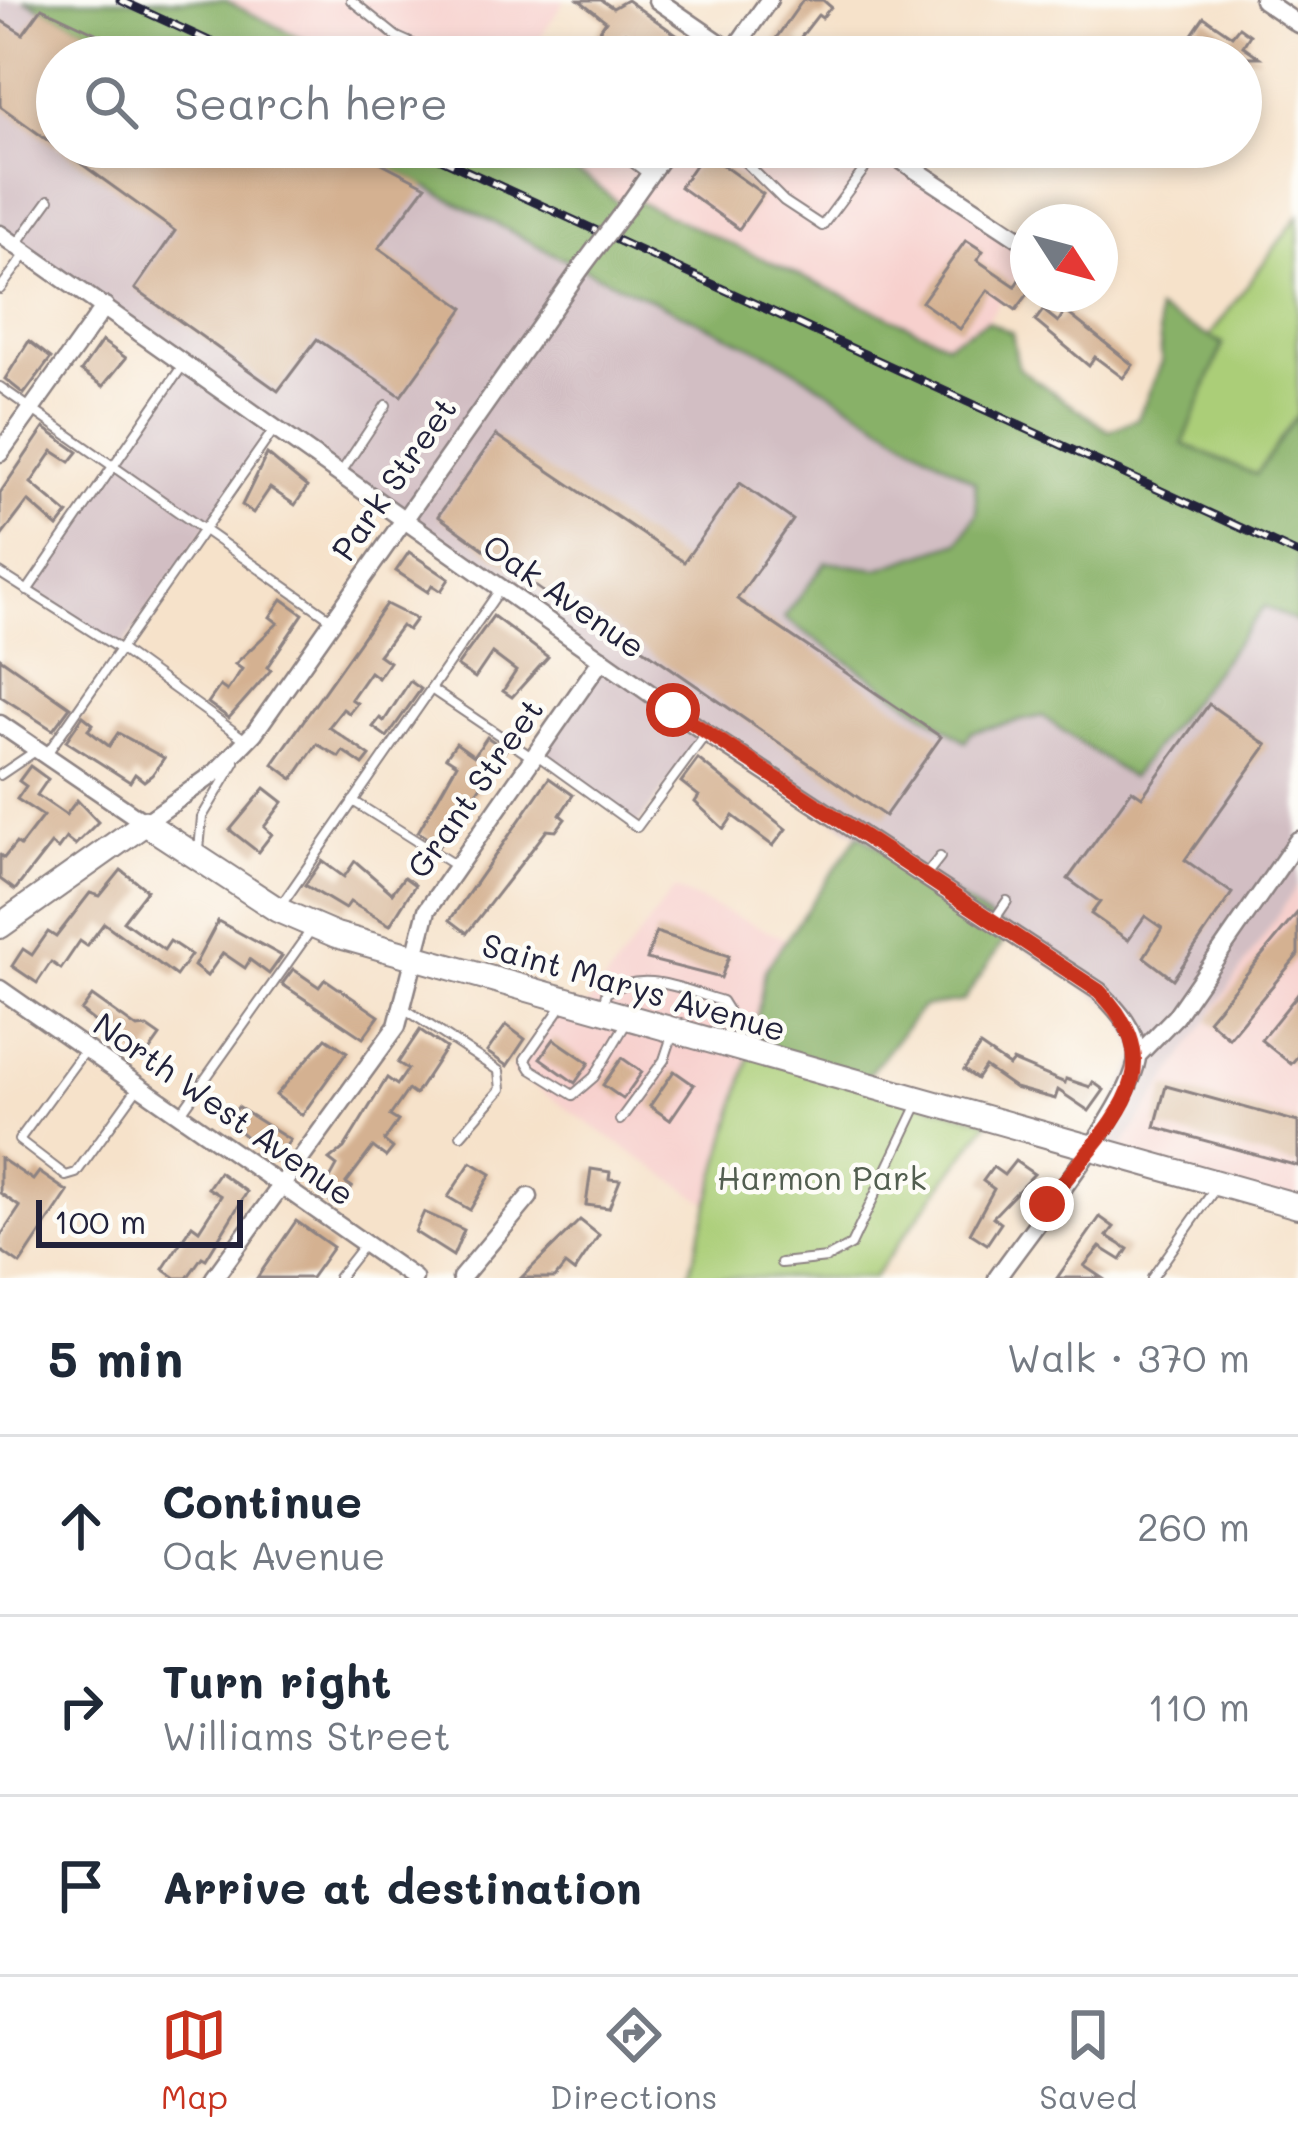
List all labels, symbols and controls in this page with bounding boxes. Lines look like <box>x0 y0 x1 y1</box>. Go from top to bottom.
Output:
search box <box>36 36 1262 168</box>
icon: search <box>78 69 144 135</box>
text: Search here <box>174 73 448 131</box>
north arrow <box>1010 204 1118 312</box>
street label: Park Street <box>321 388 465 568</box>
street label: Oak Avenue <box>475 523 655 667</box>
route start <box>646 683 700 737</box>
street label: Grant Street <box>396 689 552 885</box>
street label: Saint Marys Avenue <box>477 922 791 1050</box>
street label: North West Avenue <box>86 1002 364 1214</box>
park label: Harmon Park <box>717 1155 927 1198</box>
route end <box>1020 1177 1074 1231</box>
scale bar <box>36 1194 243 1247</box>
text: 100 m <box>54 1199 146 1242</box>
text: 5 min <box>48 1323 183 1390</box>
text: Walk · 370 m <box>1007 1331 1250 1382</box>
text: Continue <box>162 1471 362 1529</box>
icon: ahead <box>48 1493 114 1559</box>
text: 260 m <box>1137 1500 1250 1551</box>
text: Oak Avenue <box>162 1529 385 1580</box>
text: Turn right <box>162 1651 391 1709</box>
icon: right <box>48 1673 114 1739</box>
text: 110 m <box>1148 1680 1250 1731</box>
text: Williams Street <box>162 1709 451 1760</box>
icon: arrive <box>48 1853 114 1919</box>
text: Arrive at destination <box>162 1857 642 1915</box>
tab: Map <box>161 2002 228 2117</box>
tab: Directions <box>550 2002 717 2117</box>
tab: Saved <box>1039 2002 1137 2117</box>

